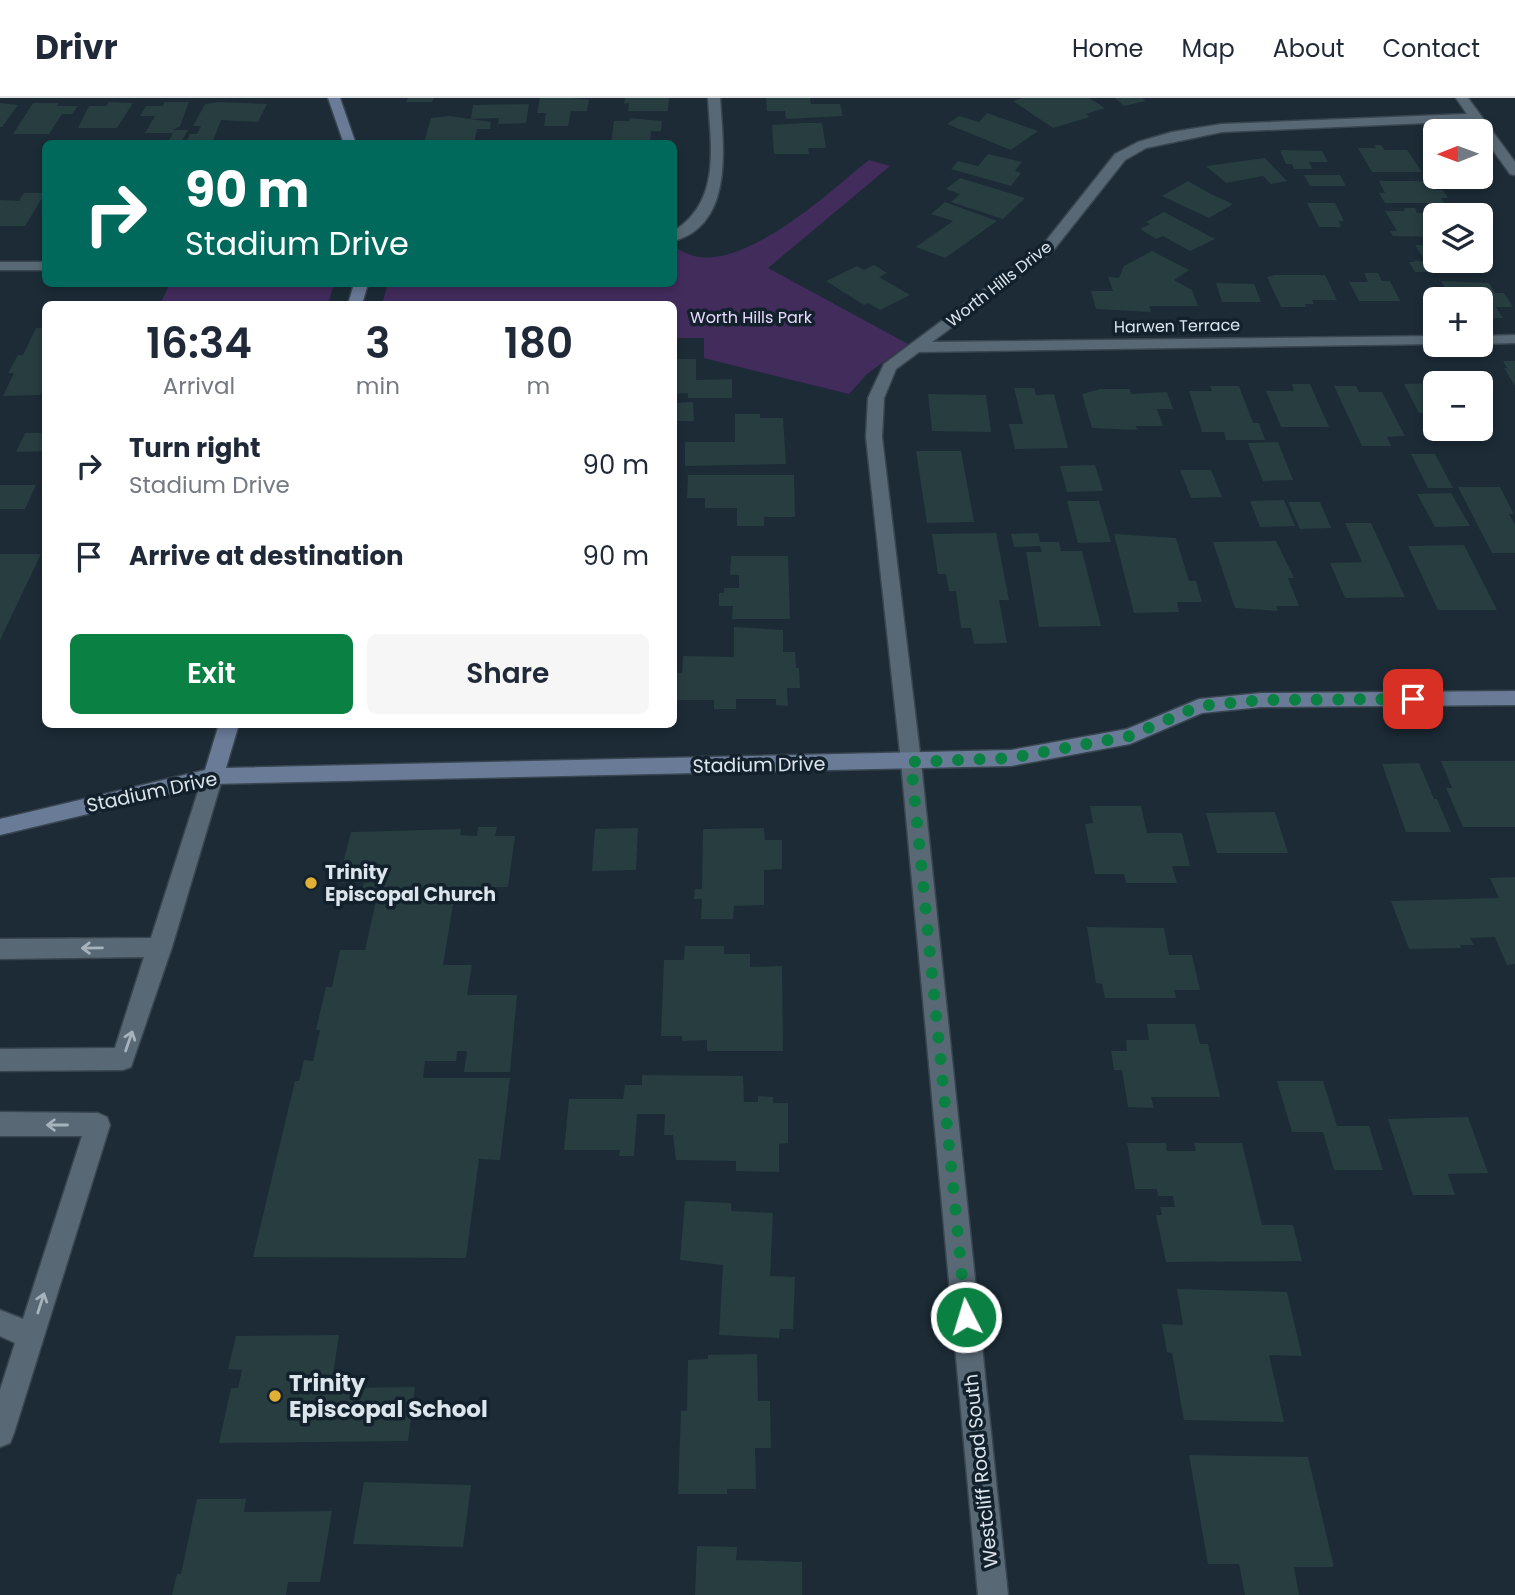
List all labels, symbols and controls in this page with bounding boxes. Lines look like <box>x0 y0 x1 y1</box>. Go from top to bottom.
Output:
text: Drivr <box>35 24 118 71</box>
text: Home <box>1072 32 1144 65</box>
text: Map <box>1182 32 1235 65</box>
text: About <box>1273 32 1344 65</box>
text: Contact <box>1382 32 1480 65</box>
north arrow <box>1423 119 1493 189</box>
map controls <box>1423 119 1493 441</box>
text: 90 m <box>185 156 309 224</box>
icon: right <box>70 168 161 259</box>
button: layers <box>1423 203 1493 273</box>
text: Stadium Drive <box>185 221 409 266</box>
street label: Worth Hills Drive <box>942 236 1056 332</box>
button: + <box>1423 287 1493 357</box>
park label: Worth Hills Park <box>690 306 813 329</box>
street label: Harwen Terrace <box>1114 313 1240 339</box>
text: 16:34 <box>146 314 252 373</box>
text: 3 <box>365 314 390 373</box>
text: 180 <box>504 314 573 373</box>
text: Arrival <box>163 370 235 402</box>
text: min <box>356 370 400 402</box>
text: m <box>527 370 550 402</box>
button: − <box>1423 371 1493 441</box>
text: Turn right <box>129 430 261 466</box>
icon: right <box>70 447 108 485</box>
text: 90 m <box>583 447 649 483</box>
text: Stadium Drive <box>129 469 290 501</box>
icon: arrive <box>70 538 108 576</box>
text: Arrive at destination <box>129 538 404 574</box>
text: 90 m <box>583 538 649 574</box>
button: Exit <box>70 634 353 714</box>
button: Share <box>367 634 649 714</box>
pin <box>1383 669 1443 729</box>
icon: arrive <box>1394 680 1432 718</box>
street label: Stadium Drive <box>692 750 826 780</box>
street label: Stadium Drive <box>84 765 220 819</box>
place label: Trinity Episcopal Church <box>325 859 496 908</box>
marker: Trinity Episcopal Church <box>303 875 319 891</box>
one-way arrow <box>81 941 104 955</box>
one-way arrow <box>123 1030 136 1052</box>
one-way arrow <box>46 1118 69 1132</box>
position arrow <box>929 1280 1003 1354</box>
one-way arrow <box>35 1292 48 1314</box>
place label: Trinity Episcopal School <box>289 1367 488 1425</box>
street label: Westcliff Road South <box>957 1373 1005 1569</box>
marker: Trinity Episcopal School <box>267 1388 283 1404</box>

